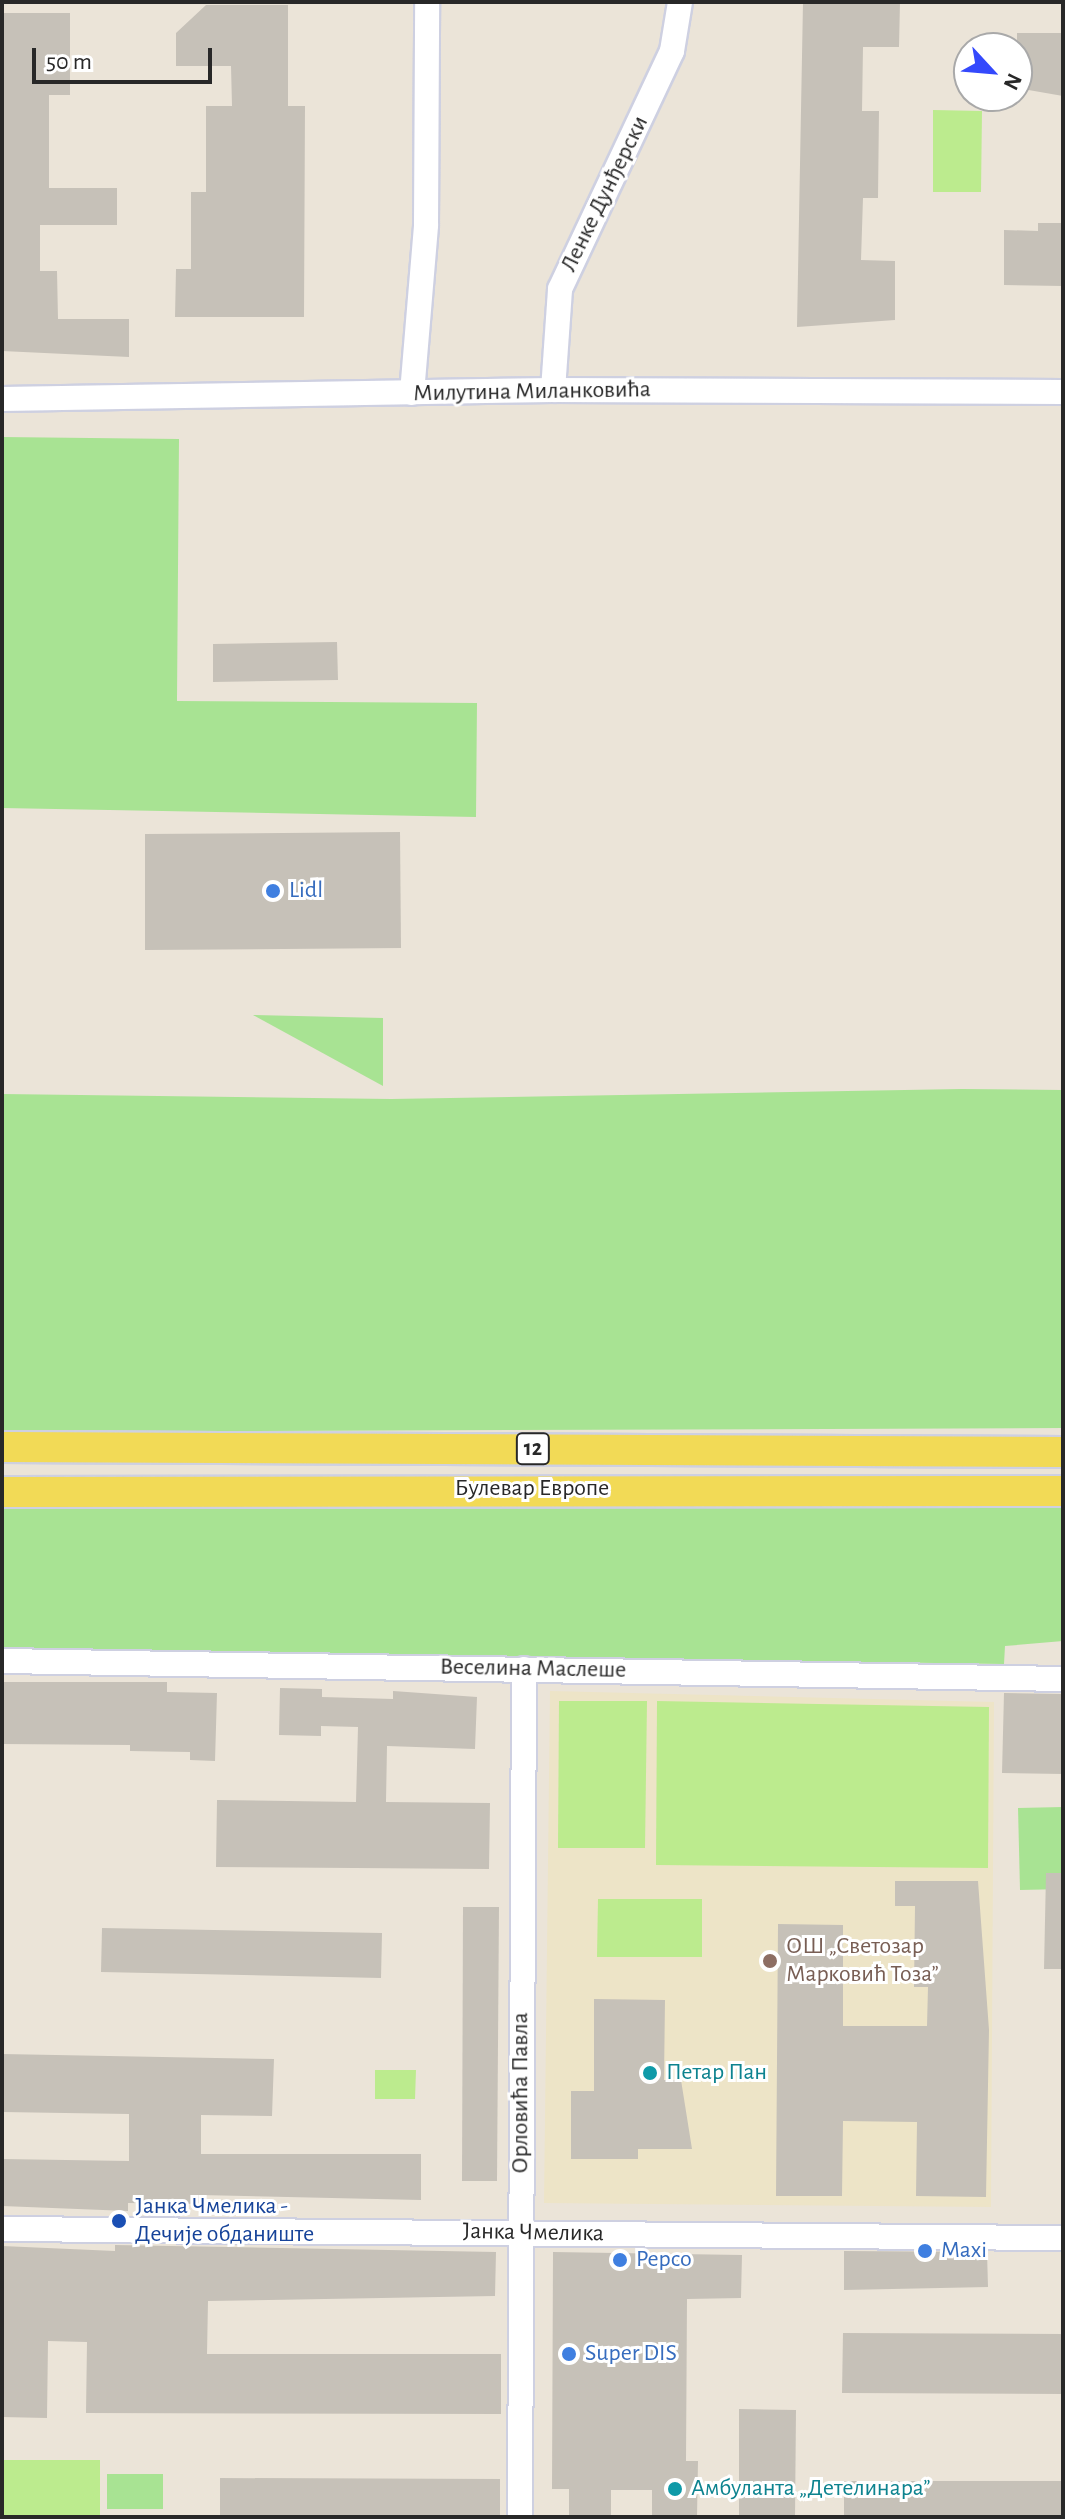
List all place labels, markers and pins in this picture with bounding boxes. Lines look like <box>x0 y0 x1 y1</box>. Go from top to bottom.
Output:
place label: Lidl <box>289 877 323 905</box>
marker: Lidl <box>264 882 282 900</box>
place label: ОШ „Светозар Марковић Тоза” <box>786 1933 939 1989</box>
marker: ОШ „Светозар Марковић Тоза” <box>761 1952 779 1970</box>
place label: Петар Пан <box>666 2059 767 2087</box>
marker: Петар Пан <box>641 2064 659 2082</box>
place label: Јанка Чмелика - Дечије обданиште <box>135 2193 314 2249</box>
marker: Јанка Чмелика - Дечије обданиште <box>110 2212 128 2230</box>
place label: Maxi <box>941 2237 987 2265</box>
marker: Maxi <box>916 2242 934 2260</box>
place label: Pepco <box>636 2246 692 2274</box>
marker: Pepco <box>611 2251 629 2269</box>
place label: Super DIS <box>585 2340 677 2368</box>
marker: Super DIS <box>560 2345 578 2363</box>
place label: Амбуланта „Детелинара” <box>691 2475 930 2503</box>
marker: Амбуланта „Детелинара” <box>666 2480 684 2498</box>

